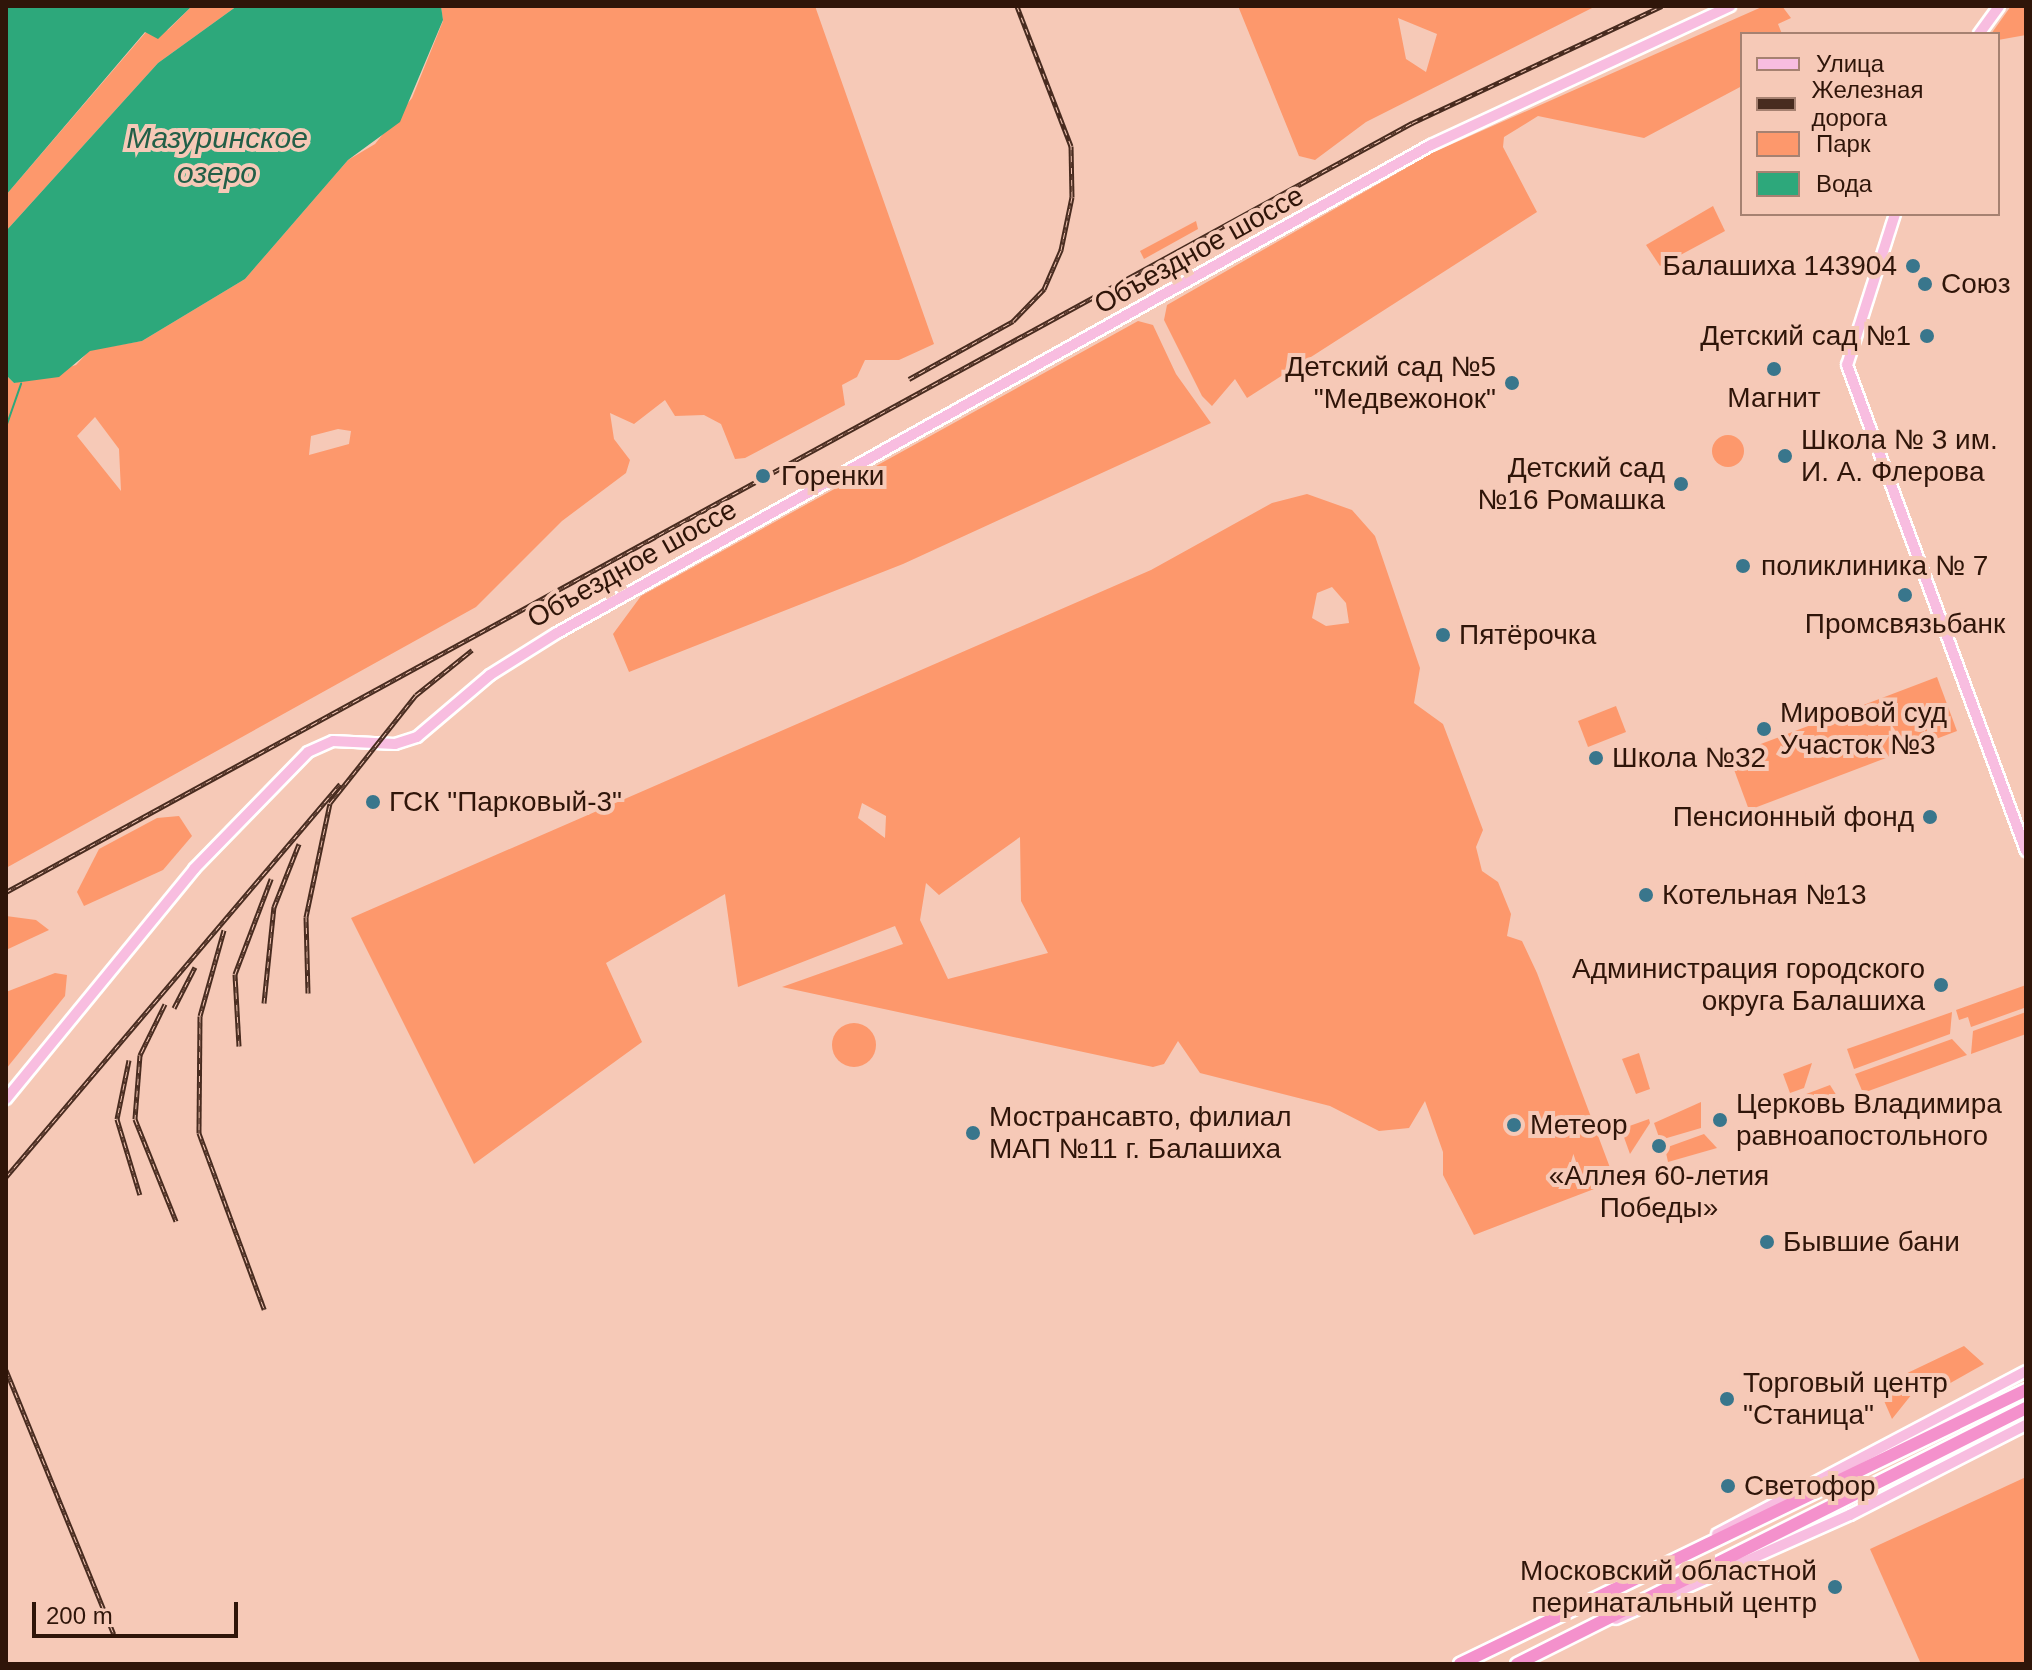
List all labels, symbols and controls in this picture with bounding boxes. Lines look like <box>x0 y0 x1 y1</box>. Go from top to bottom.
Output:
legend <box>1740 32 2000 216</box>
text: Улица <box>1816 50 1884 77</box>
text: Железная дорога <box>1812 76 1923 131</box>
water label: Мазуринское озеро <box>126 120 308 190</box>
text: Парк <box>1816 130 1870 157</box>
text: Вода <box>1816 170 1872 197</box>
street label: Объездное шоссе <box>1089 179 1309 321</box>
place label: Балашиха 143904 <box>1663 249 1897 283</box>
marker: Балашиха 143904 <box>1904 257 1922 275</box>
place label: Союз <box>1941 267 2011 301</box>
marker: Союз <box>1916 275 1934 293</box>
place label: Детский сад №1 <box>1700 319 1911 353</box>
marker: Детский сад №1 <box>1918 327 1936 345</box>
place label: Детский сад №5 "Медвежонок" <box>1285 350 1496 416</box>
marker: Магнит <box>1765 360 1783 378</box>
marker: Детский сад №5 "Медвежонок" <box>1503 374 1521 392</box>
place label: Магнит <box>1727 381 1821 415</box>
place label: Школа № 3 им. И. А. Флерова <box>1801 423 1998 489</box>
marker: Школа № 3 им. И. А. Флерова <box>1776 447 1794 465</box>
place label: Детский сад №16 Ромашка <box>1477 451 1665 517</box>
place label: Горенки <box>781 459 884 493</box>
marker: Горенки <box>752 465 774 487</box>
marker: Детский сад №16 Ромашка <box>1672 475 1690 493</box>
street label: Объездное шоссе <box>522 493 742 635</box>
place label: поликлиника № 7 <box>1761 549 1988 583</box>
marker: поликлиника № 7 <box>1732 555 1754 577</box>
marker: Промсвязьбанк <box>1896 586 1914 604</box>
place label: Промсвязьбанк <box>1805 607 2005 641</box>
place label: Пятёрочка <box>1459 618 1596 652</box>
marker: Пятёрочка <box>1434 626 1452 644</box>
place label: Мировой суд Участок №3 <box>1780 696 1947 762</box>
marker: Мировой суд Участок №3 <box>1755 720 1773 738</box>
place label: Школа №32 <box>1612 741 1766 775</box>
marker: Школа №32 <box>1587 749 1605 767</box>
place label: ГСК "Парковый-3" <box>389 785 622 819</box>
marker: ГСК "Парковый-3" <box>364 793 382 811</box>
place label: Пенсионный фонд <box>1673 800 1914 834</box>
marker: Пенсионный фонд <box>1921 808 1939 826</box>
place label: Котельная №13 <box>1662 878 1867 912</box>
marker: Котельная №13 <box>1637 886 1655 904</box>
place label: Администрация городского округа Балашиха <box>1572 952 1925 1018</box>
marker: Администрация городского округа Балашиха <box>1932 976 1950 994</box>
place label: Церковь Владимира равноапостольного <box>1736 1087 2002 1153</box>
place label: Мострансавто, филиал МАП №11 г. Балашиха <box>989 1100 1292 1166</box>
place label: Метеор <box>1530 1108 1628 1142</box>
marker: Церковь Владимира равноапостольного <box>1711 1111 1729 1129</box>
marker: Метеор <box>1505 1116 1523 1134</box>
marker: Мострансавто, филиал МАП №11 г. Балашиха <box>964 1124 982 1142</box>
marker: «Аллея 60-летия Победы» <box>1650 1137 1668 1155</box>
place label: «Аллея 60-летия Победы» <box>1549 1159 1769 1225</box>
place label: Бывшие бани <box>1783 1225 1960 1259</box>
marker: Бывшие бани <box>1758 1233 1776 1251</box>
place label: Торговый центр "Станица" <box>1743 1366 1948 1432</box>
marker: Торговый центр "Станица" <box>1718 1390 1736 1408</box>
place label: Светофор <box>1744 1469 1876 1503</box>
marker: Светофор <box>1719 1477 1737 1495</box>
place label: Московский областной перинатальный центр <box>1520 1554 1817 1620</box>
marker: Московский областной перинатальный центр <box>1824 1576 1846 1598</box>
scale bar <box>36 1586 242 1636</box>
text: 200 m <box>46 1602 113 1629</box>

